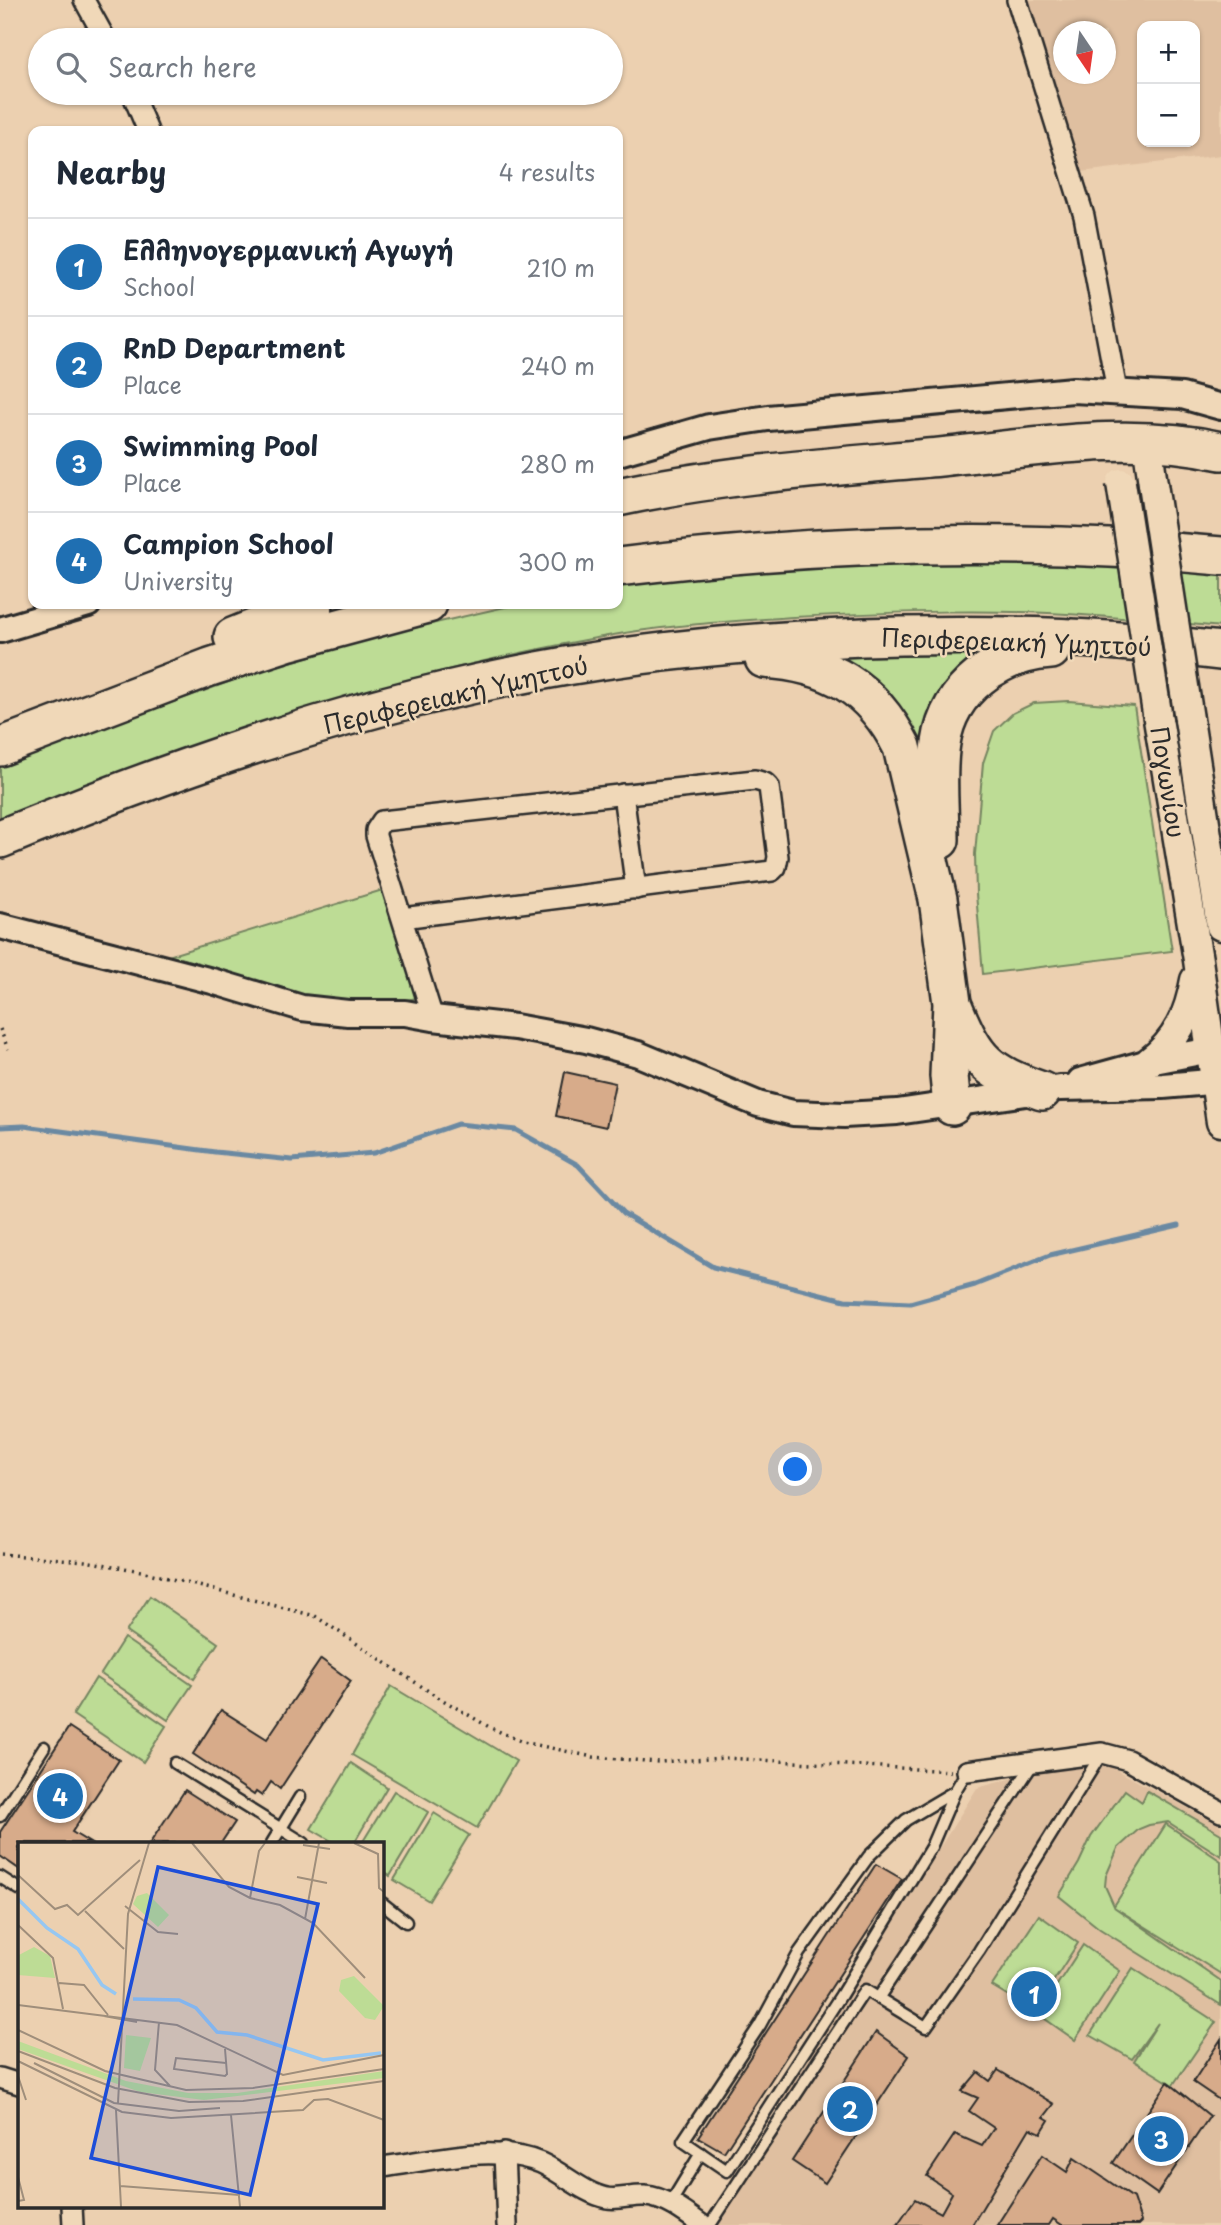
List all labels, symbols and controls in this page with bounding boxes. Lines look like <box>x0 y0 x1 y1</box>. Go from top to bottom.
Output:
north arrow <box>1053 21 1116 84</box>
map controls <box>1137 21 1200 147</box>
button: + <box>1137 21 1200 84</box>
search box <box>28 28 623 105</box>
text: Search here <box>108 47 257 86</box>
icon: search <box>52 48 90 86</box>
button: − <box>1137 84 1200 147</box>
text: Nearby <box>56 149 166 194</box>
text: 4 results <box>499 154 595 189</box>
text: Ελληνογερμανική Αγωγή <box>123 230 454 269</box>
text: 1 <box>74 250 85 285</box>
text: 210 m <box>527 250 595 285</box>
text: School <box>123 269 195 304</box>
text: RnD Department <box>123 328 345 367</box>
text: 2 <box>71 348 87 383</box>
text: 240 m <box>521 348 595 383</box>
text: Place <box>123 367 182 402</box>
text: Swimming Pool <box>123 426 318 465</box>
text: 3 <box>71 446 87 481</box>
text: 280 m <box>520 446 595 481</box>
text: Place <box>123 465 182 500</box>
text: Campion School <box>123 524 334 563</box>
text: 4 <box>71 544 87 579</box>
text: 300 m <box>518 544 595 579</box>
text: University <box>123 563 233 598</box>
street label: Περιφερειακή Υμηττού <box>880 618 1152 664</box>
street label: Περιφερειακή Υμηττού <box>319 646 591 742</box>
street label: Πογωνίου <box>1142 724 1196 840</box>
your location <box>778 1452 812 1486</box>
pin: 4 <box>37 1770 83 1822</box>
inset map <box>18 1842 383 2208</box>
pin: 1 <box>1011 1968 1057 2020</box>
pin: 2 <box>827 2083 873 2135</box>
pin: 3 <box>1138 2113 1184 2165</box>

